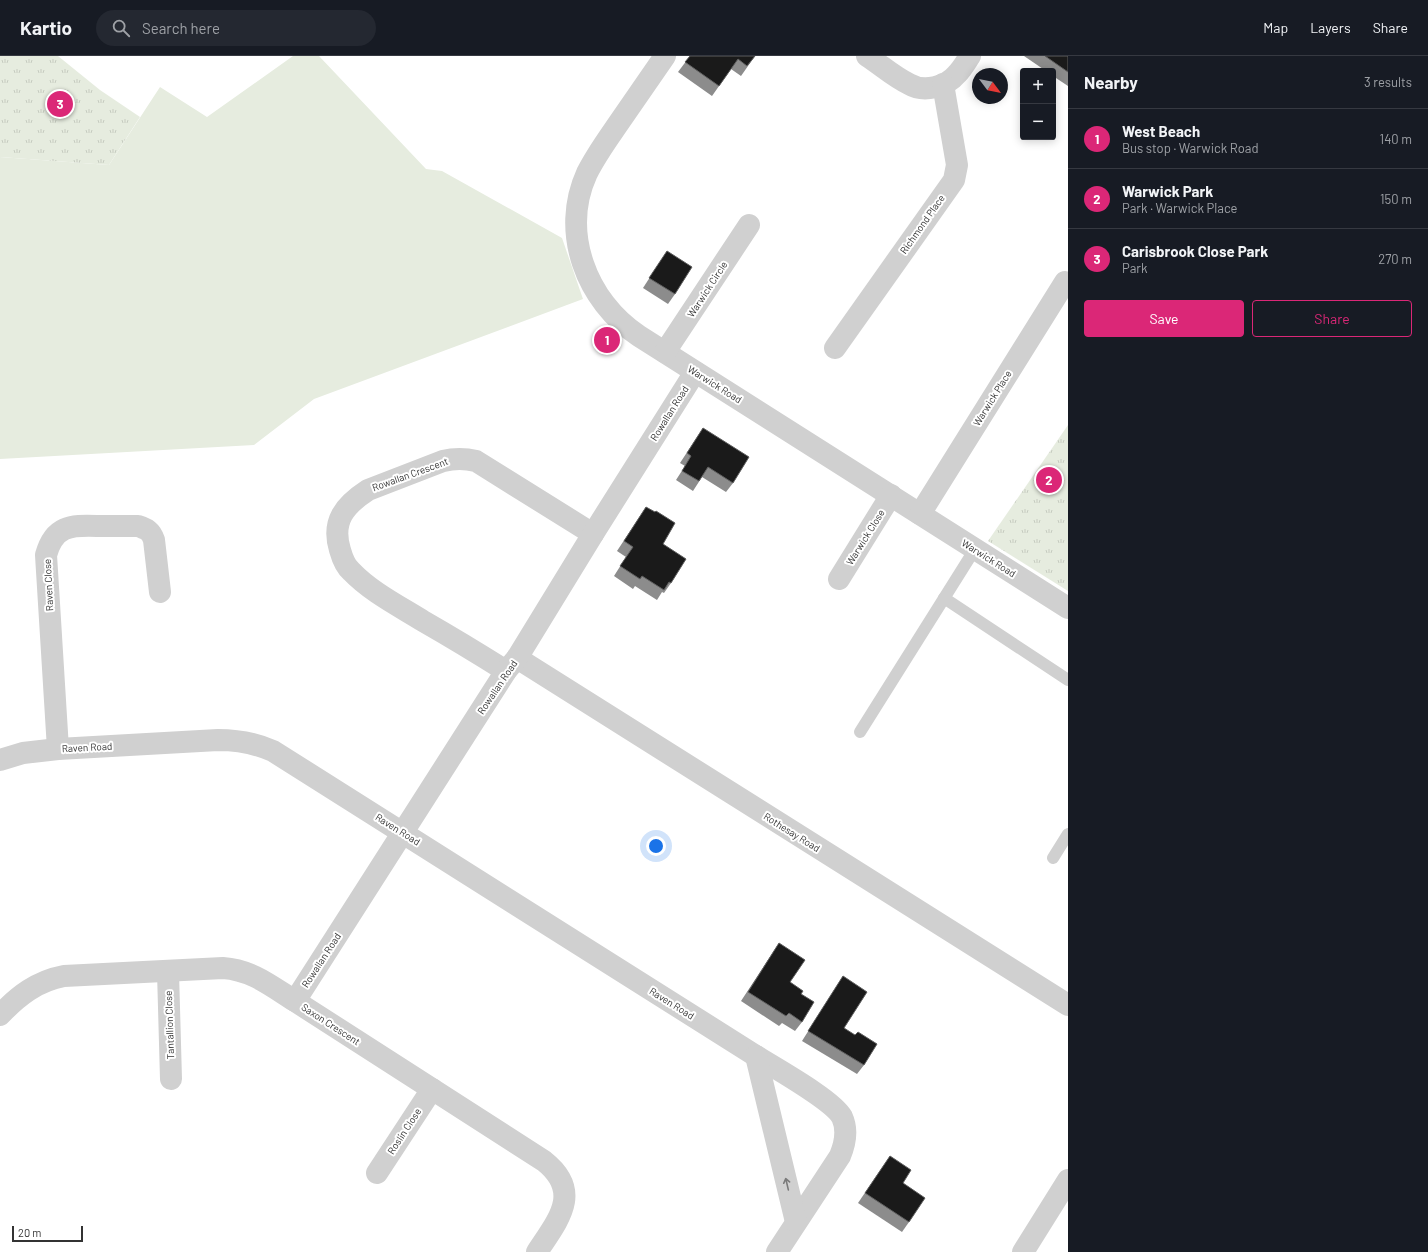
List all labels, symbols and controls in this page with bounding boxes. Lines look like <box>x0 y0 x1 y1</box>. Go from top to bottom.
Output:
search box <box>96 10 376 46</box>
text: Kartio <box>20 16 72 39</box>
icon: search <box>110 17 132 39</box>
text: Search here <box>142 19 220 37</box>
text: Map <box>1263 19 1288 36</box>
text: Layers <box>1310 19 1351 36</box>
text: Share <box>1373 19 1408 36</box>
north arrow <box>972 68 1008 104</box>
map controls <box>1020 68 1056 140</box>
button: + <box>1020 68 1056 104</box>
text: Nearby <box>1084 72 1138 92</box>
text: 3 results <box>1364 74 1412 90</box>
pin: 3 <box>47 89 73 119</box>
button: − <box>1020 104 1056 140</box>
text: West Beach <box>1122 122 1200 140</box>
text: 1 <box>1095 131 1099 147</box>
text: 140 m <box>1380 131 1412 147</box>
text: Bus stop · Warwick Road <box>1122 140 1259 156</box>
text: Warwick Park <box>1122 182 1213 200</box>
text: 2 <box>1093 191 1101 207</box>
text: 150 m <box>1380 191 1412 207</box>
street label: Richmond Place <box>897 192 947 256</box>
text: Park · Warwick Place <box>1122 200 1238 216</box>
text: Carisbrook Close Park <box>1122 242 1268 260</box>
text: 3 <box>1093 251 1101 267</box>
text: 270 m <box>1378 251 1412 267</box>
street label: Warwick Circle <box>684 259 730 319</box>
text: Park <box>1122 260 1148 276</box>
button: Save <box>1084 300 1244 337</box>
button: Share <box>1252 300 1412 337</box>
pin: 1 <box>594 325 620 355</box>
street label: Warwick Road <box>686 363 744 405</box>
street label: Warwick Place <box>970 368 1014 428</box>
street label: Rowallan Road <box>647 383 691 443</box>
street label: Rowallan Crescent <box>370 455 450 493</box>
pin: 2 <box>1036 465 1062 495</box>
street label: Warwick Close <box>843 507 887 567</box>
street label: Warwick Road <box>960 537 1018 579</box>
street label: Raven Close <box>41 559 55 611</box>
street label: Rowallan Road <box>474 658 520 716</box>
street label: Raven Road <box>61 740 113 754</box>
street label: Rothesay Road <box>762 810 822 854</box>
street label: Raven Road <box>373 811 423 847</box>
your location <box>646 836 666 856</box>
street label: Rowallan Road <box>299 930 343 990</box>
street label: Raven Road <box>647 985 697 1021</box>
street label: Tantallion Close <box>162 990 176 1060</box>
street label: Saxon Crescent <box>299 1001 363 1048</box>
street label: Roslin Close <box>385 1106 423 1156</box>
one-way arrow <box>783 1178 790 1191</box>
scale bar <box>12 1224 83 1243</box>
text: 20 m <box>18 1226 41 1239</box>

